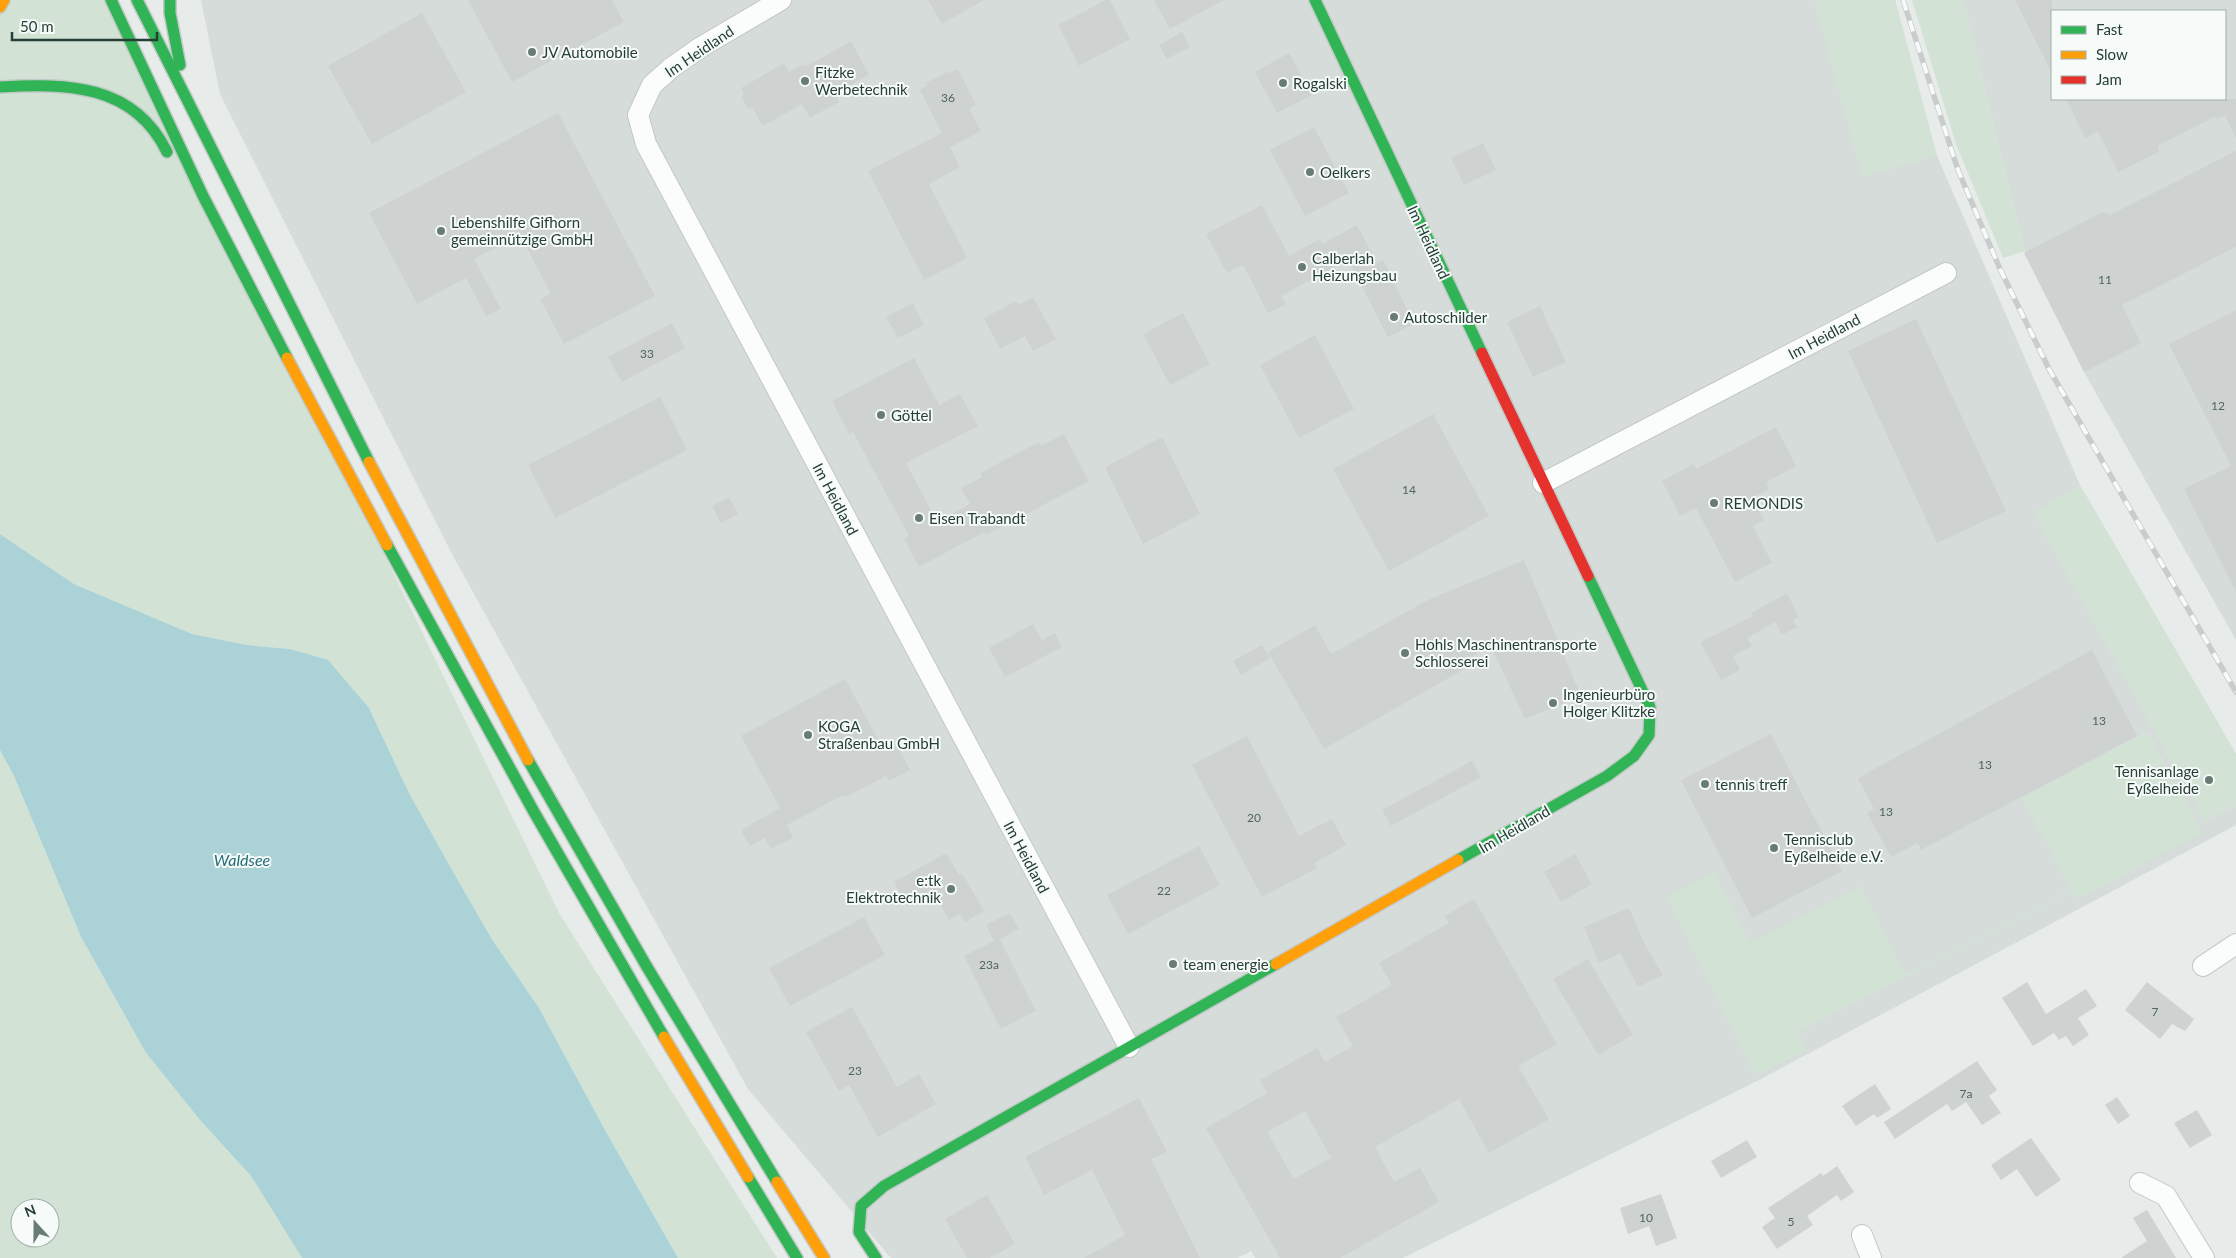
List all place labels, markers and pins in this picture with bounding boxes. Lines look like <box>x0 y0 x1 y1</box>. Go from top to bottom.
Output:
place label: JV Automobile <box>542 43 638 61</box>
marker: JV Automobile <box>526 46 538 58</box>
place label: Fitzke Werbetechnik <box>815 63 908 98</box>
place label: Rogalski <box>1293 74 1347 92</box>
marker: Fitzke Werbetechnik <box>799 75 811 87</box>
marker: Rogalski <box>1277 77 1289 89</box>
place label: Oelkers <box>1320 163 1370 181</box>
marker: Oelkers <box>1304 166 1316 178</box>
place label: Lebenshilfe Gifhorn gemeinnützige GmbH <box>451 213 594 248</box>
marker: Lebenshilfe Gifhorn gemeinnützige GmbH <box>435 225 447 237</box>
place label: Calberlah Heizungsbau <box>1312 249 1397 284</box>
marker: Calberlah Heizungsbau <box>1296 261 1308 273</box>
place label: Autoschilder <box>1404 308 1488 326</box>
marker: Autoschilder <box>1388 311 1400 323</box>
place label: Göttel <box>891 406 932 424</box>
marker: Göttel <box>875 409 887 421</box>
place label: REMONDIS <box>1724 494 1803 512</box>
marker: REMONDIS <box>1708 497 1720 509</box>
place label: Eisen Trabandt <box>929 509 1026 527</box>
marker: Eisen Trabandt <box>913 512 925 524</box>
place label: Hohls Maschinentransporte Schlosserei <box>1415 635 1597 670</box>
marker: Hohls Maschinentransporte Schlosserei <box>1399 647 1411 659</box>
place label: Ingenieurbüro Holger Klitzke <box>1563 685 1655 720</box>
marker: Ingenieurbüro Holger Klitzke <box>1547 697 1559 709</box>
place label: KOGA Straßenbau GmbH <box>818 717 940 752</box>
marker: KOGA Straßenbau GmbH <box>802 729 814 741</box>
place label: Tennisanlage Eyßelheide <box>2115 762 2199 797</box>
marker: Tennisanlage Eyßelheide <box>2203 774 2215 786</box>
place label: tennis treff <box>1715 775 1787 793</box>
marker: tennis treff <box>1699 778 1711 790</box>
place label: Tennisclub Eyßelheide e.V. <box>1784 830 1883 865</box>
marker: Tennisclub Eyßelheide e.V. <box>1768 842 1780 854</box>
place label: e:tk Elektrotechnik <box>846 871 941 906</box>
marker: e:tk Elektrotechnik <box>945 883 957 895</box>
place label: team energie <box>1183 955 1269 973</box>
marker: team energie <box>1167 958 1179 970</box>

